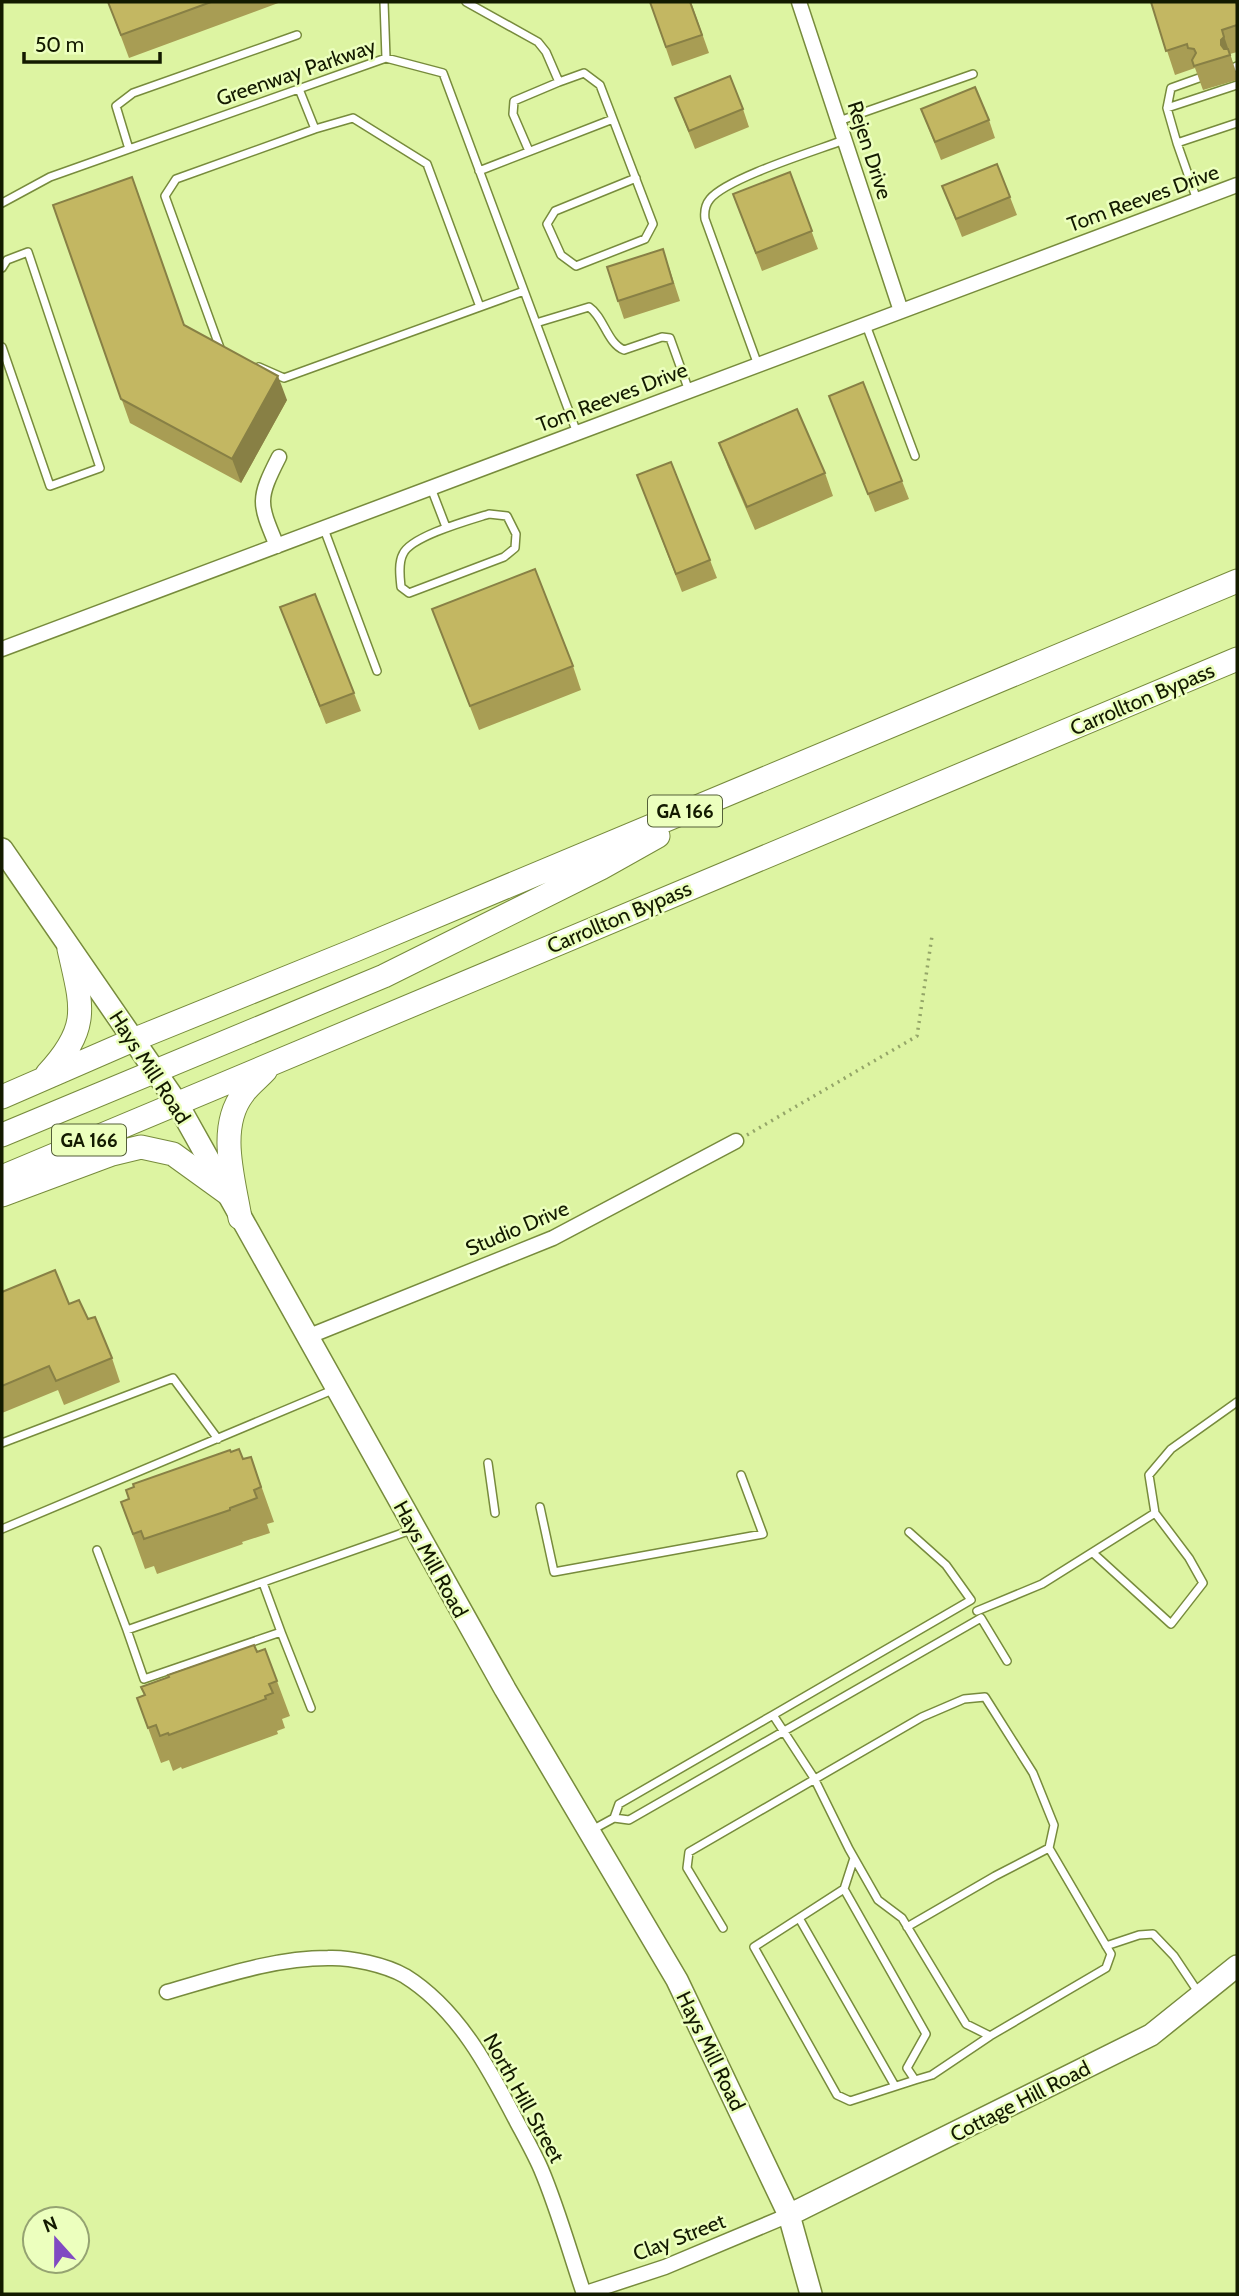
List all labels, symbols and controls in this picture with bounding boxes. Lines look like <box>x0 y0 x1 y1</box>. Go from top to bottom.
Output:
scale bar <box>24 21 161 65</box>
text: 50 m <box>35 32 84 57</box>
street label: Greenway Parkway <box>213 33 379 111</box>
street label: Rejen Drive <box>841 98 898 203</box>
street label: Tom Reeves Drive <box>1064 159 1222 237</box>
street label: Tom Reeves Drive <box>533 357 691 437</box>
street label: Carrollton Bypass <box>1066 657 1218 741</box>
road number: GA 166 <box>648 796 722 826</box>
street label: Carrollton Bypass <box>543 875 695 959</box>
street label: Hays Mill Road <box>104 1006 196 1128</box>
road number: GA 166 <box>52 1124 126 1156</box>
street label: Studio Drive <box>462 1195 573 1261</box>
street label: Hays Mill Road <box>389 1496 473 1622</box>
street label: Hays Mill Road <box>671 1987 751 2115</box>
street label: North Hill Street <box>478 2029 570 2167</box>
street label: Cottage Hill Road <box>946 2055 1094 2147</box>
north arrow <box>21 2205 91 2275</box>
street label: Clay Street <box>629 2208 729 2266</box>
text: N <box>40 2211 60 2238</box>

